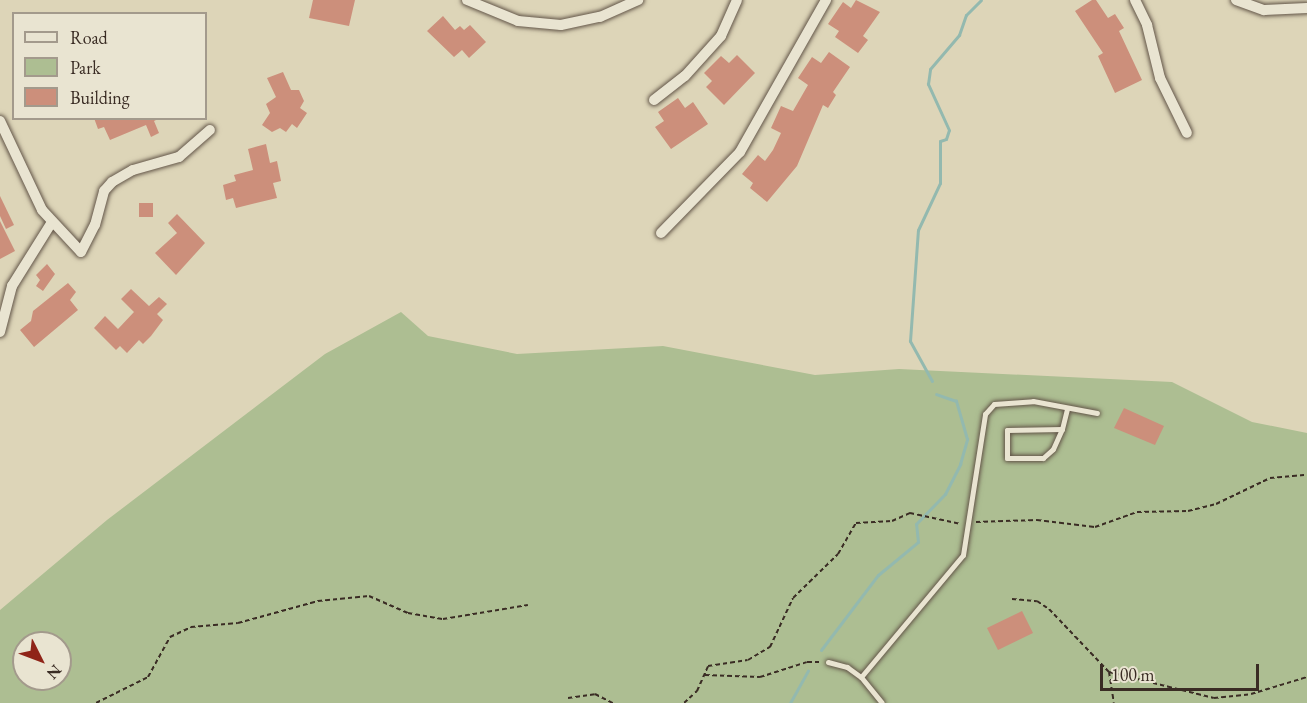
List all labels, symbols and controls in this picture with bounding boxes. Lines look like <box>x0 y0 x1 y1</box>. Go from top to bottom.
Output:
legend <box>12 12 207 120</box>
text: Road <box>70 26 108 49</box>
text: Park <box>70 56 101 79</box>
text: Building <box>70 86 130 109</box>
north arrow <box>12 631 72 691</box>
scale bar <box>1103 652 1262 690</box>
text: N <box>42 660 66 684</box>
text: 100 m <box>1111 663 1155 686</box>

